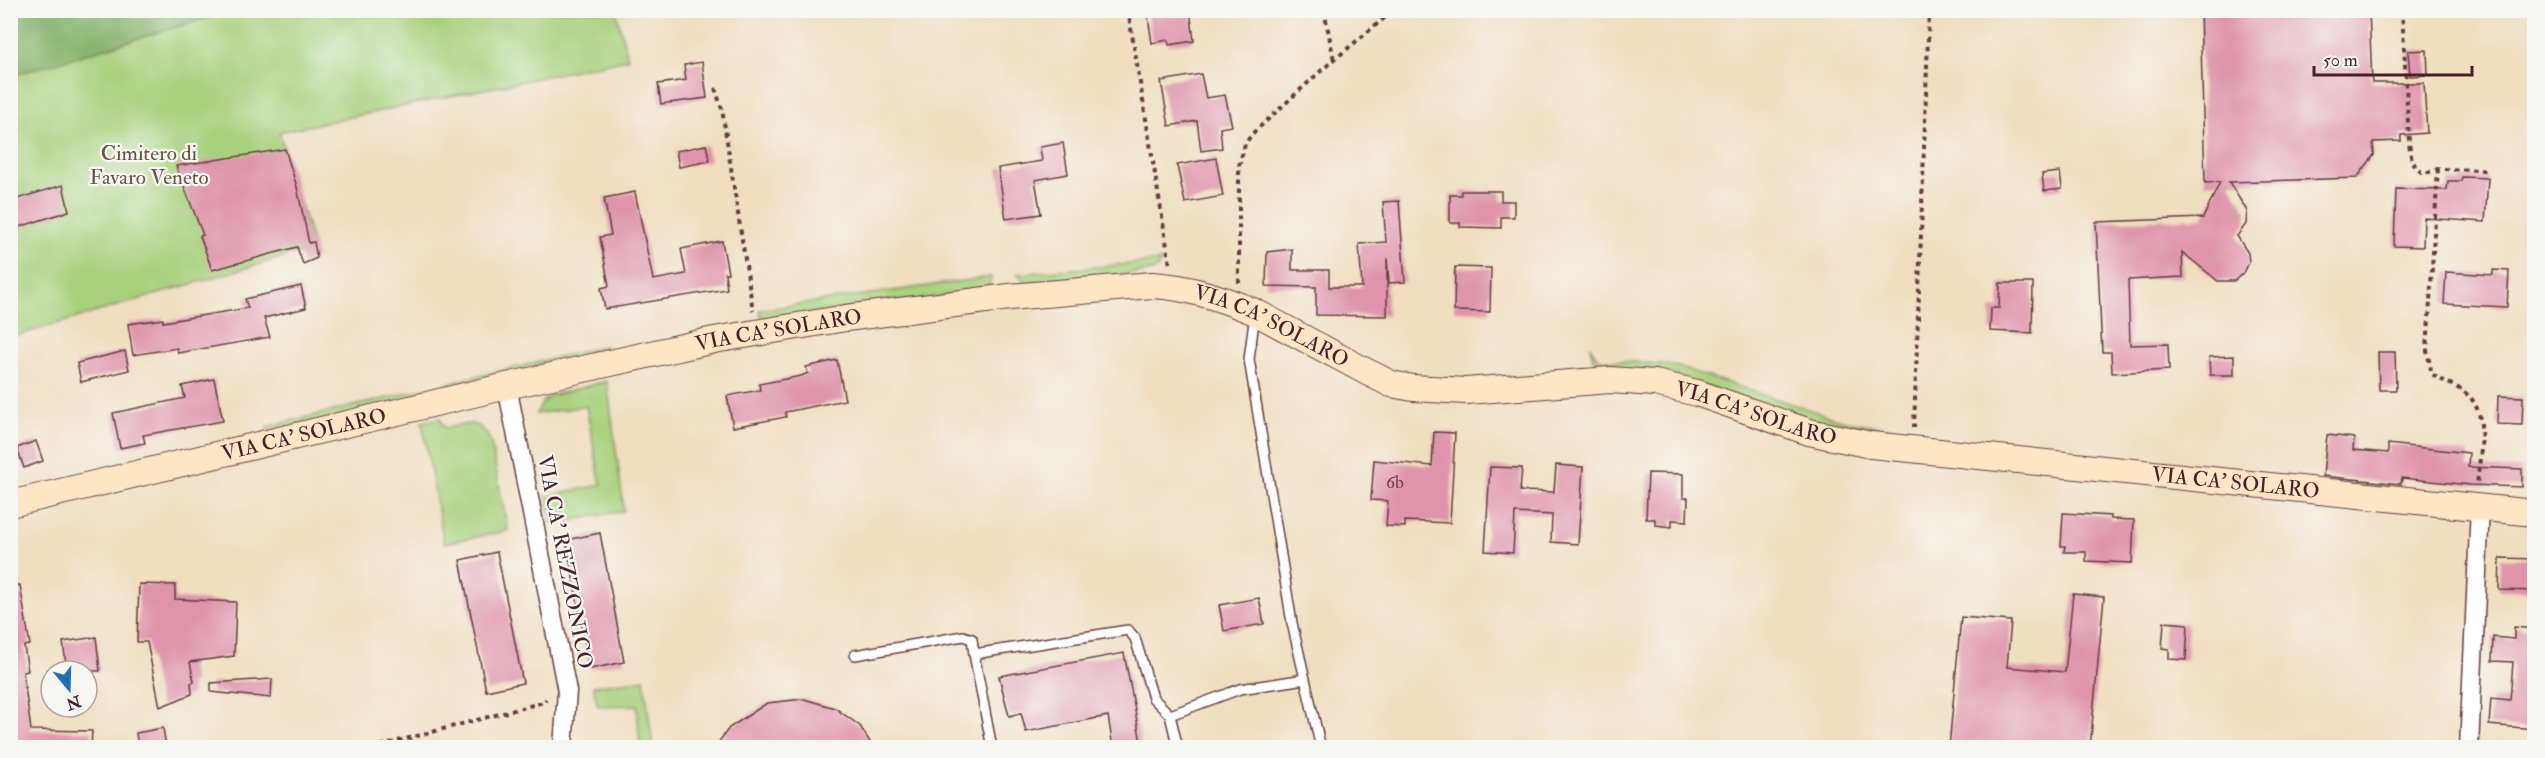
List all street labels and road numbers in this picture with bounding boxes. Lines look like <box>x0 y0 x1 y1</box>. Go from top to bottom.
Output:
street label: VIA CA' SOLARO <box>1191 278 1354 373</box>
street label: VIA CA' SOLARO <box>692 303 863 357</box>
street label: VIA CA' SOLARO <box>1673 375 1839 451</box>
street label: VIA CA' SOLARO <box>219 402 389 467</box>
street label: VIA CA' REZZONICO <box>531 453 599 671</box>
street label: VIA CA' SOLARO <box>2150 460 2321 504</box>

